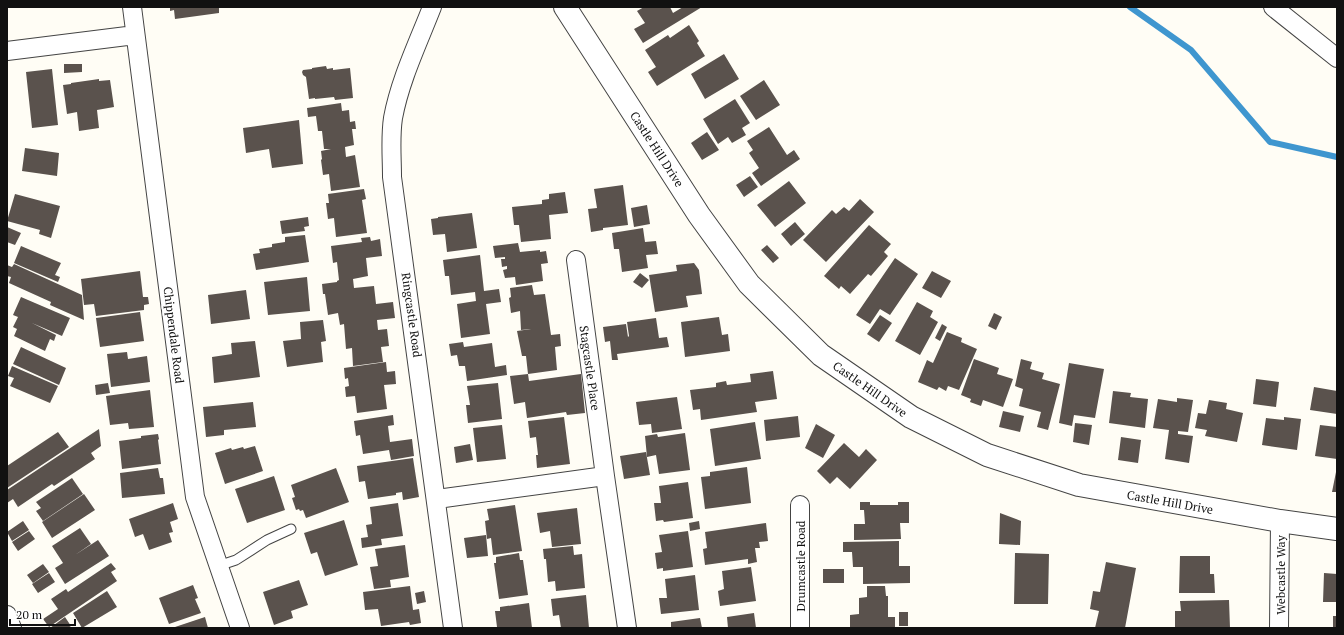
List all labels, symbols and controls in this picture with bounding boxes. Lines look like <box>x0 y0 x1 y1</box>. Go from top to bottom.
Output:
street label: Castle Hill Drive <box>627 108 687 190</box>
street label: Ringcastle Road <box>399 272 425 359</box>
street label: Chippendale Road <box>161 286 187 384</box>
street label: Stagcastle Place <box>577 325 603 411</box>
street label: Castle Hill Drive <box>830 358 910 420</box>
street label: Castle Hill Drive <box>1126 487 1214 517</box>
street label: Drumcastle Road <box>793 520 808 612</box>
street label: Webcastle Way <box>1273 534 1288 615</box>
scale bar <box>10 601 75 627</box>
text: 20 m <box>16 607 43 622</box>

